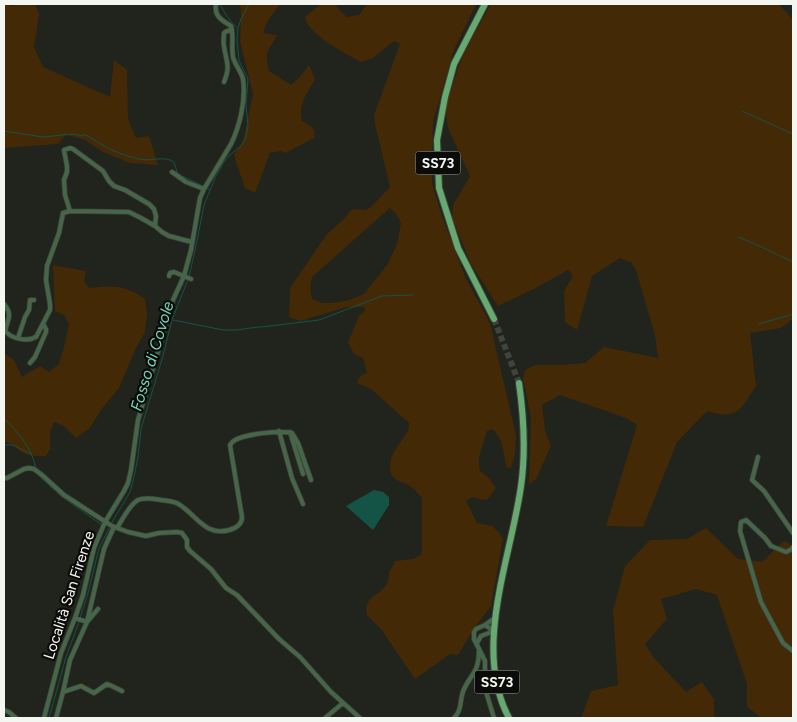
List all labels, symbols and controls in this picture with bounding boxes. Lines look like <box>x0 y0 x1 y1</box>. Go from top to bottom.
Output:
road number: SS73 <box>416 152 460 174</box>
water label: Fosso di Covole <box>126 299 178 413</box>
street label: Località San Firenze <box>40 529 98 661</box>
road number: SS73 <box>474 670 520 694</box>

